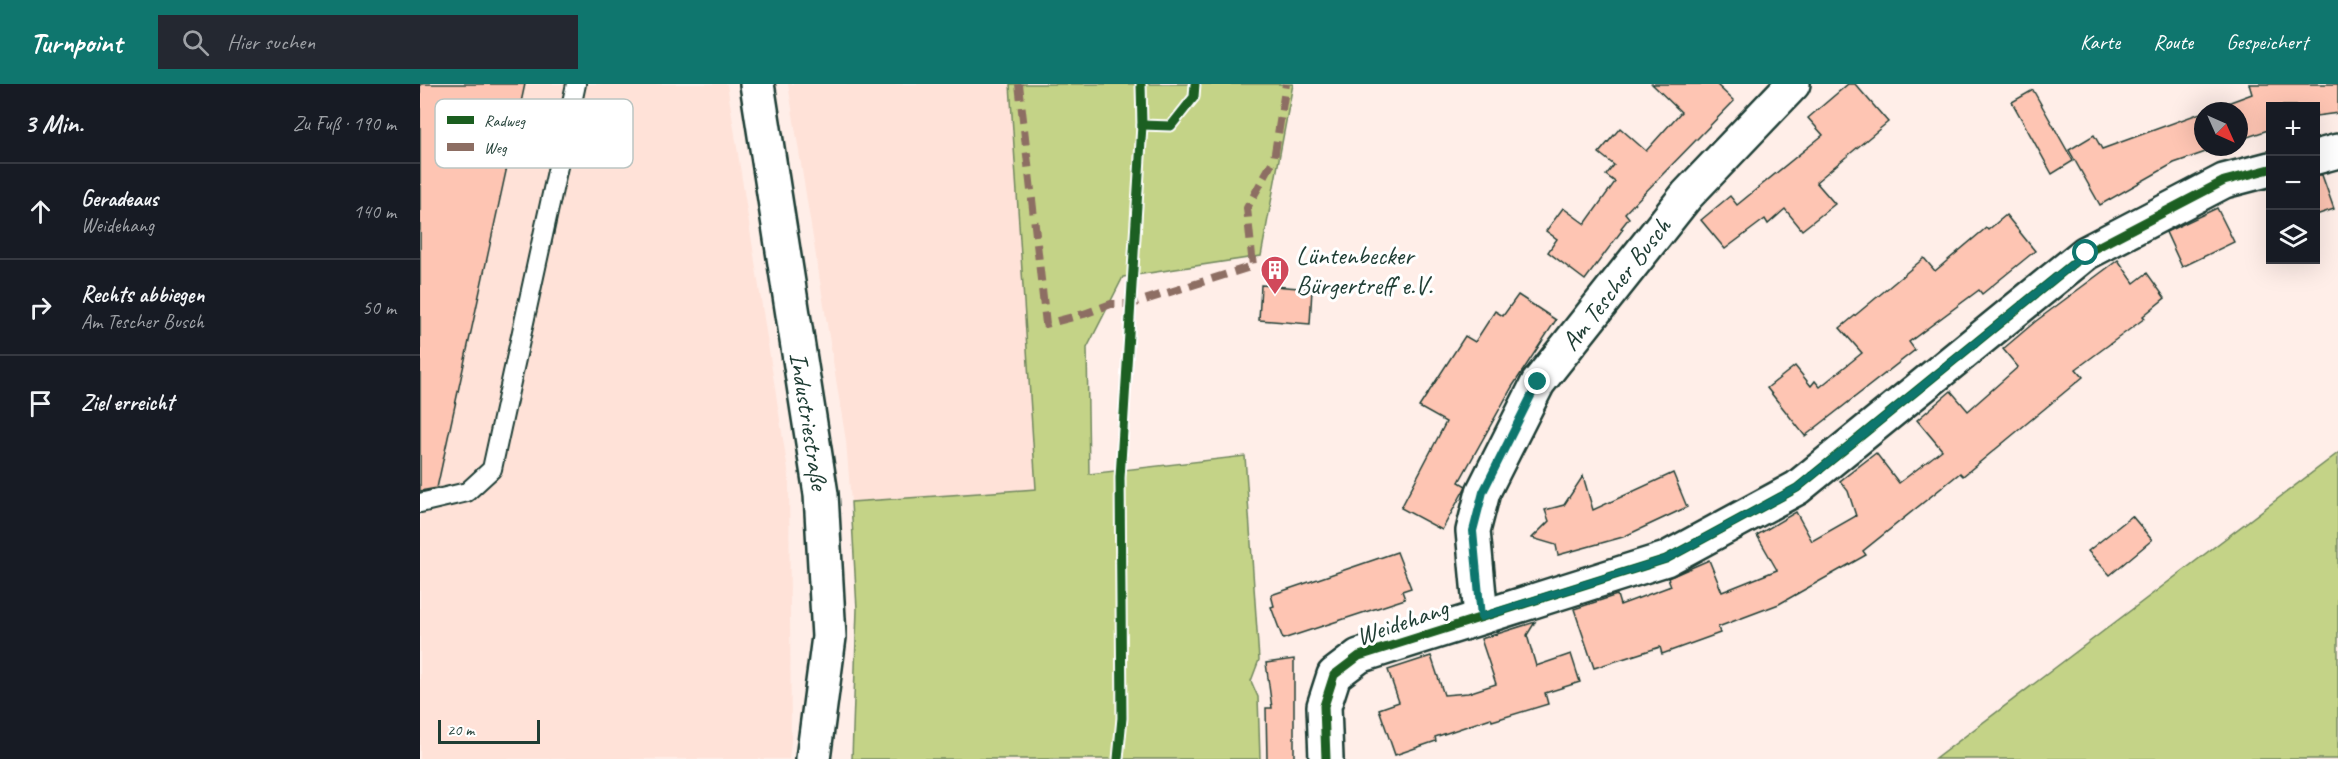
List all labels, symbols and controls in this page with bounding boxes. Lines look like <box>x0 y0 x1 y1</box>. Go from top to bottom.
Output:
search box <box>158 15 578 69</box>
text: Turnpoint <box>30 25 122 60</box>
icon: search <box>179 26 212 59</box>
text: Hier suchen <box>227 28 315 56</box>
text: Karte <box>2080 29 2120 55</box>
text: Route <box>2153 29 2193 55</box>
text: Gespeichert <box>2226 29 2308 55</box>
legend <box>435 99 633 168</box>
north arrow <box>2194 102 2248 156</box>
map controls <box>2266 102 2320 264</box>
button: + <box>2266 102 2320 156</box>
text: 3 Min. <box>24 107 83 140</box>
text: Zu Fuß · 190 m <box>293 111 396 136</box>
text: Radweg <box>484 111 526 131</box>
text: Weg <box>484 138 508 158</box>
button: − <box>2266 156 2320 210</box>
text: Geradeaus <box>81 185 158 213</box>
icon: ahead <box>24 195 57 228</box>
text: 140 m <box>353 199 396 224</box>
street label: Am Tescher Busch <box>1554 210 1679 357</box>
button: layers <box>2266 210 2320 264</box>
text: Weidehang <box>81 213 154 238</box>
place label: Lüntenbecker Bürgertreff e.V. <box>1296 239 1434 302</box>
route start <box>2072 239 2098 265</box>
building icon: Lüntenbecker Bürgertreff e.V. <box>1259 254 1291 296</box>
text: Rechts abbiegen <box>81 281 204 309</box>
icon: right <box>24 291 57 324</box>
text: 50 m <box>362 295 396 320</box>
text: Am Tescher Busch <box>81 309 204 334</box>
street label: Industriestraße <box>782 350 837 495</box>
route end <box>1524 368 1550 394</box>
icon: arrive <box>24 387 57 420</box>
text: Ziel erreicht <box>81 389 174 417</box>
street label: Weidehang <box>1352 590 1454 653</box>
scale bar <box>438 717 540 744</box>
text: 20 m <box>447 720 474 740</box>

